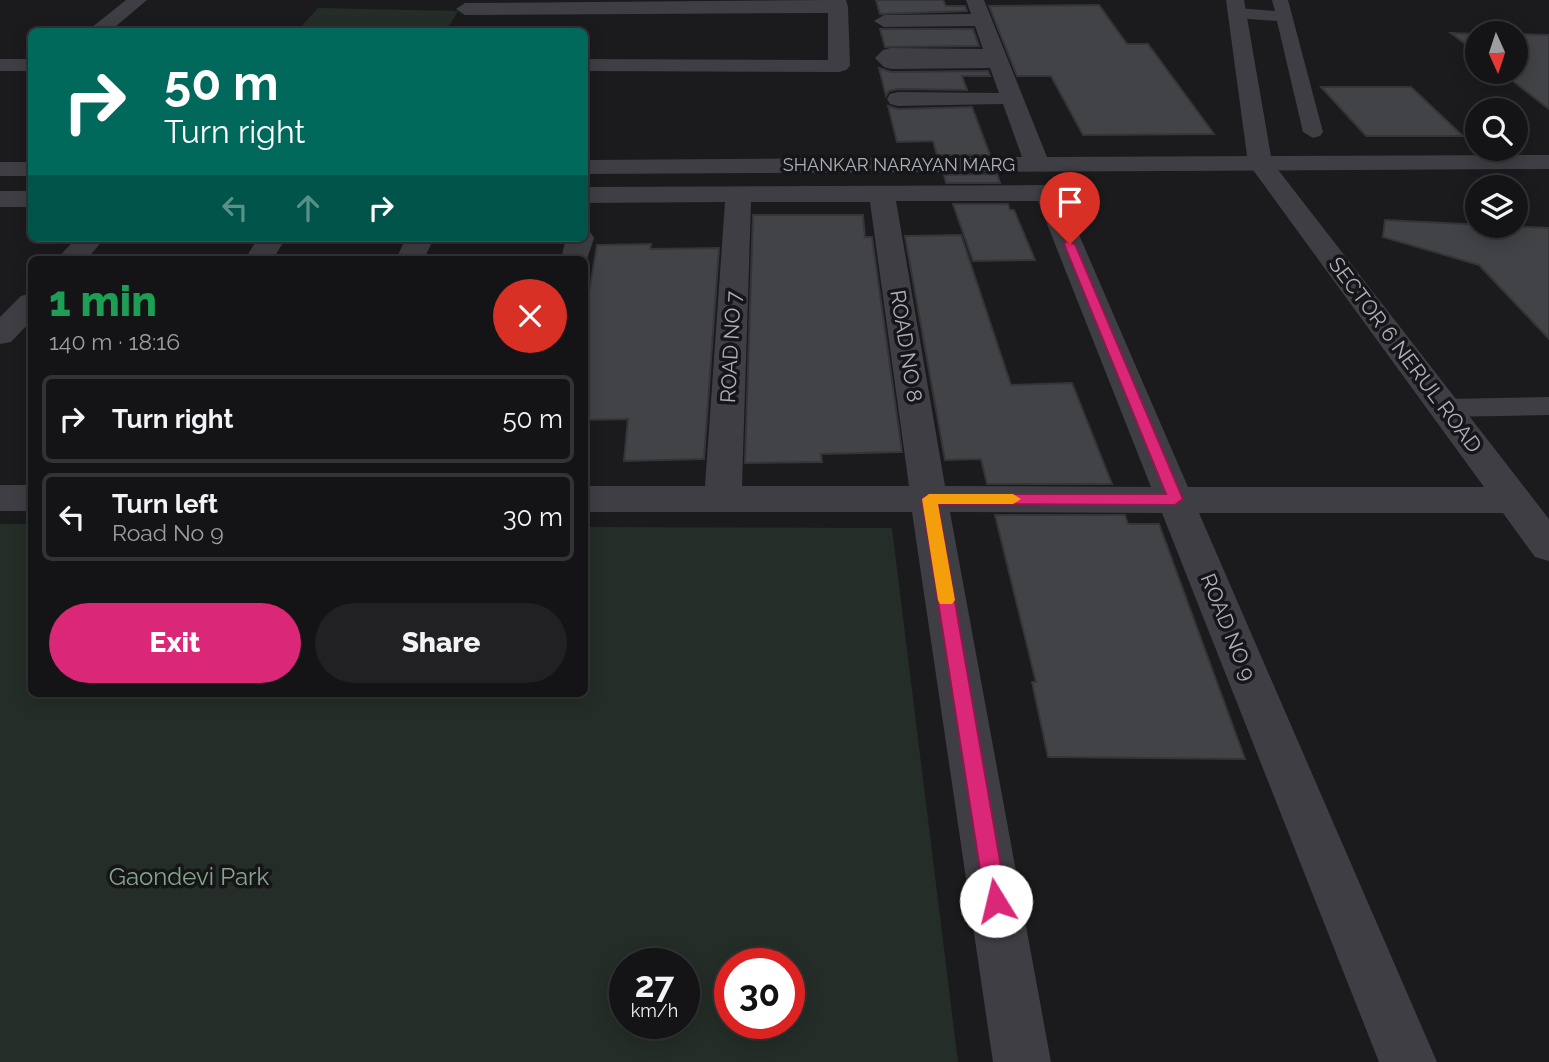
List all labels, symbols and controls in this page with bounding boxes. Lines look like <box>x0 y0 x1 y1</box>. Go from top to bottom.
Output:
north arrow <box>1465 21 1528 84</box>
map controls <box>1465 21 1528 238</box>
text: 50 m <box>164 54 279 111</box>
icon: right <box>49 56 140 147</box>
button: search <box>1465 98 1528 161</box>
text: Turn right <box>164 113 305 150</box>
street label: SHANKAR NARAYAN MARG <box>783 154 1015 175</box>
pin <box>1040 172 1100 244</box>
button: layers <box>1465 175 1528 238</box>
icon: arrive <box>1051 183 1089 221</box>
icon: left <box>216 189 254 227</box>
icon: ahead <box>289 189 327 227</box>
icon: right <box>362 189 400 227</box>
street label: SECTOR 6 NERUL ROAD <box>1324 252 1487 457</box>
text: 1 min <box>49 277 157 326</box>
button: close <box>493 279 567 353</box>
street label: ROAD NO 8 <box>885 288 928 404</box>
street label: ROAD NO 7 <box>715 290 746 404</box>
text: 140 m · 18:16 <box>49 328 180 355</box>
icon: right <box>53 400 91 438</box>
text: Turn right <box>112 404 233 434</box>
text: 50 m <box>502 404 563 434</box>
text: Turn left <box>112 489 218 519</box>
icon: left <box>53 498 91 536</box>
text: 30 m <box>503 502 563 532</box>
text: Road No 9 <box>112 519 224 546</box>
street label: ROAD NO 9 <box>1196 570 1261 684</box>
button: Exit <box>49 603 301 683</box>
button: Share <box>315 603 567 683</box>
park label: Gaondevi Park <box>109 862 269 891</box>
position arrow <box>959 864 1033 938</box>
speed limit sign: 30 <box>714 948 805 1039</box>
text: 27 <box>635 964 674 1005</box>
text: km/h <box>631 1000 678 1021</box>

